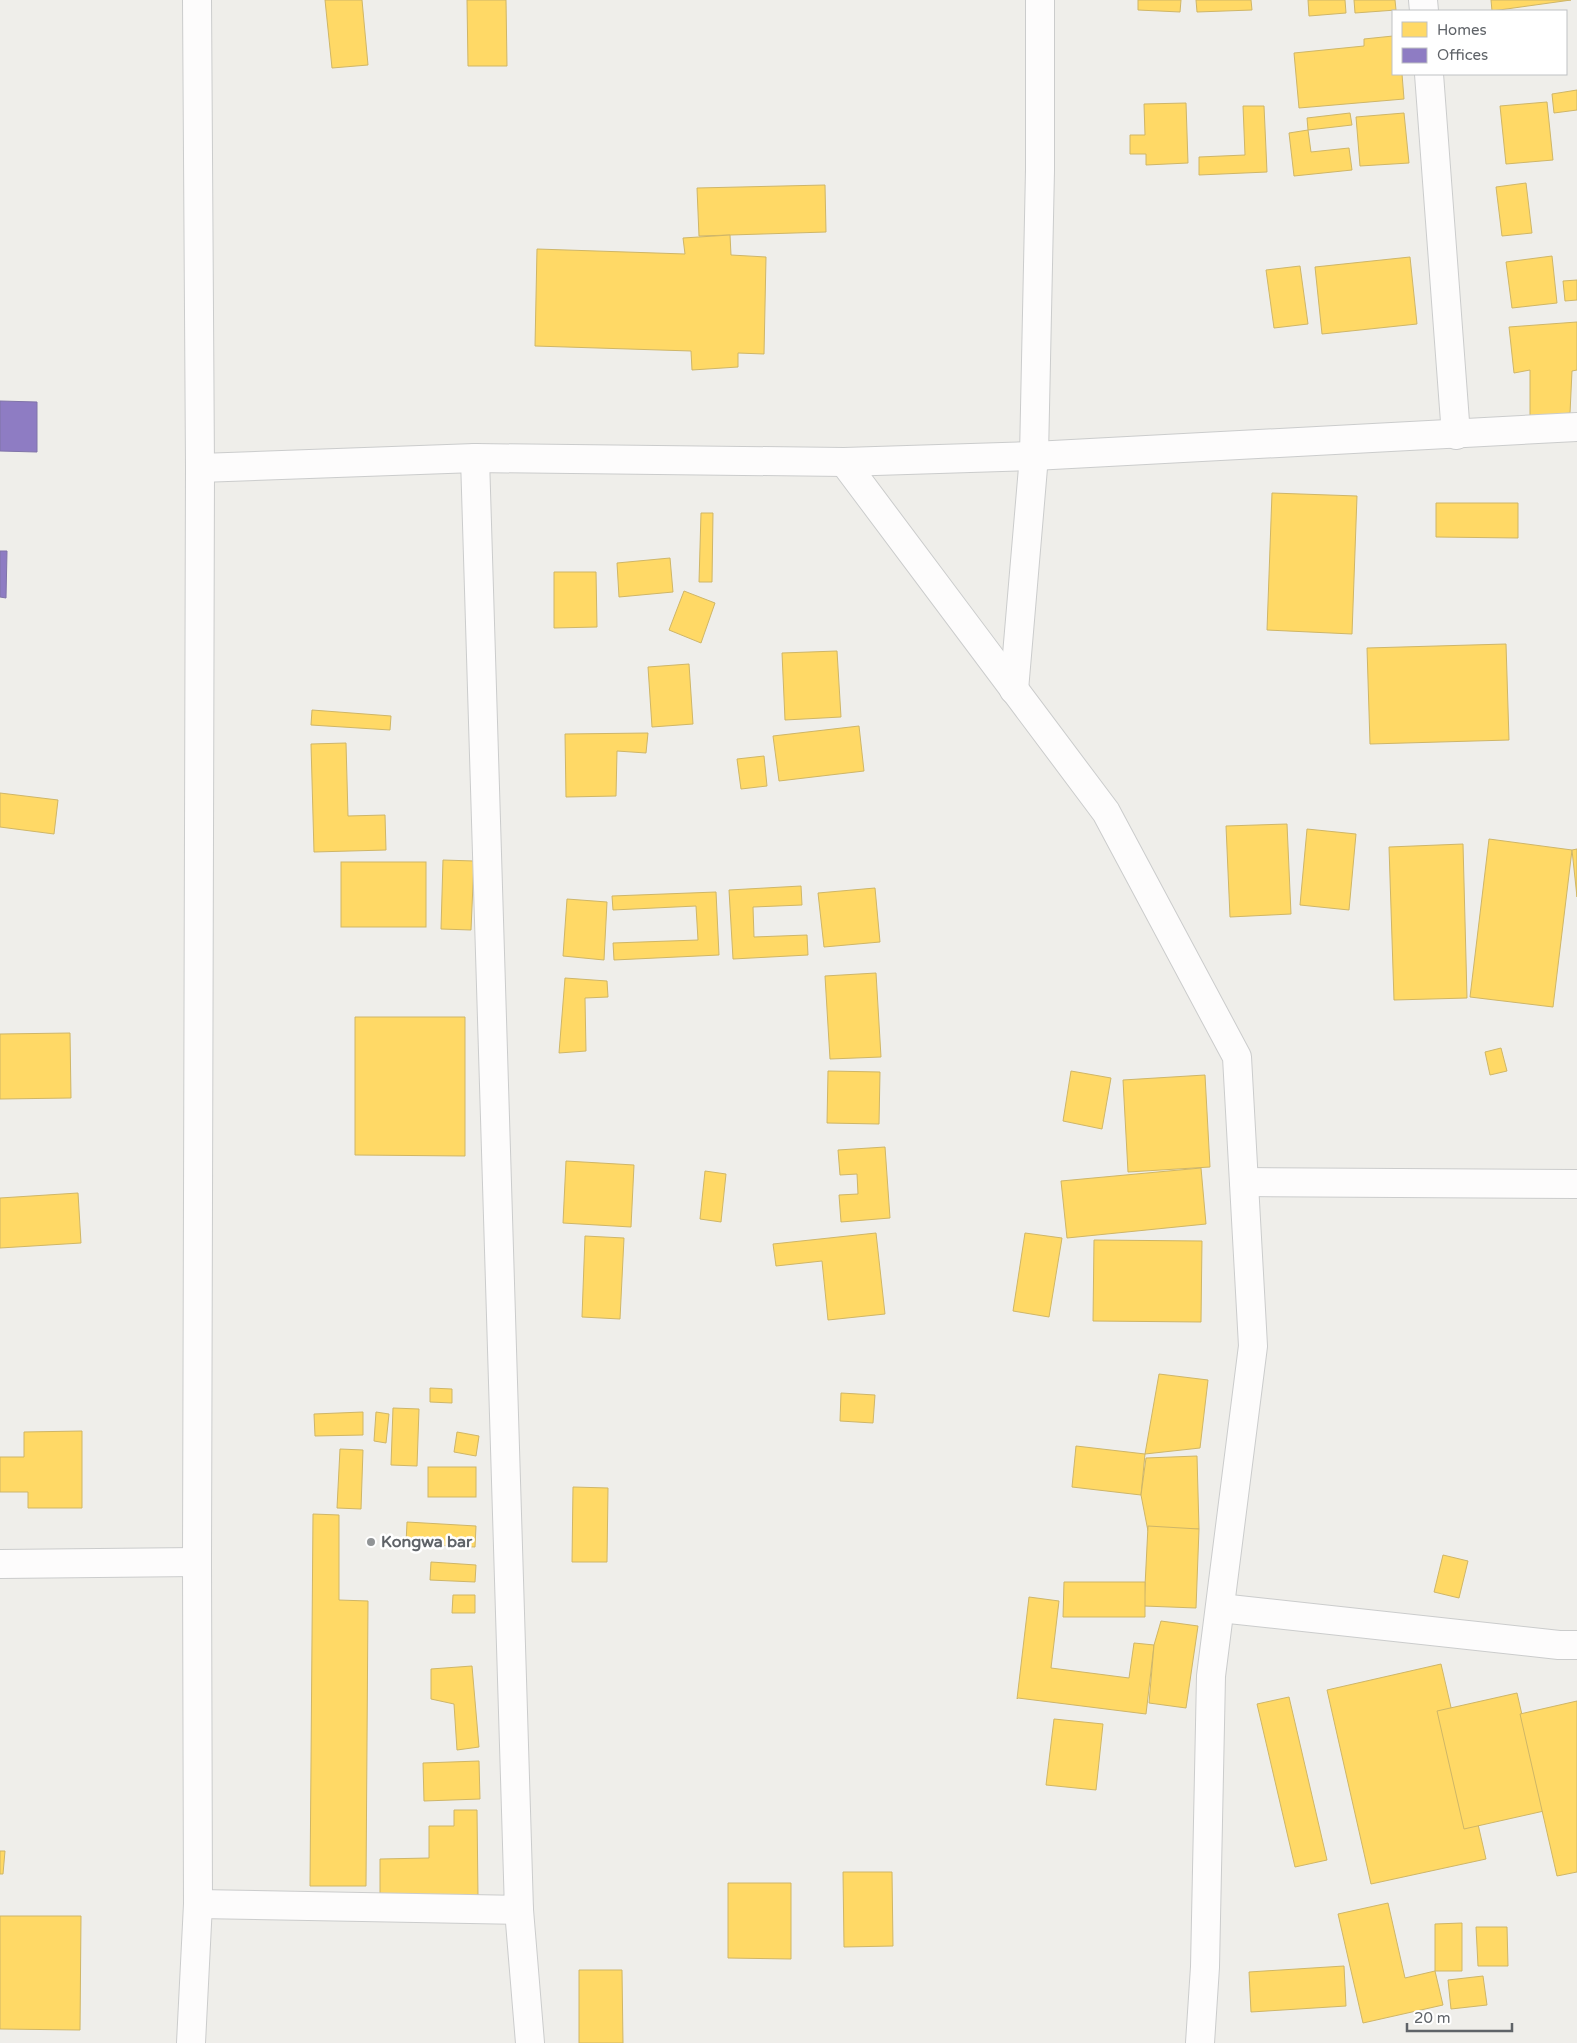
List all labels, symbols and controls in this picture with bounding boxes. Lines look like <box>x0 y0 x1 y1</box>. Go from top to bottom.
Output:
legend <box>1392 10 1567 75</box>
text: Homes <box>1437 21 1487 39</box>
text: Offices <box>1437 46 1488 64</box>
place label: Kongwa bar <box>381 1532 473 1552</box>
marker: Kongwa bar <box>365 1536 377 1548</box>
scale bar <box>1407 2000 1512 2032</box>
text: 20 m <box>1414 2009 1451 2027</box>

